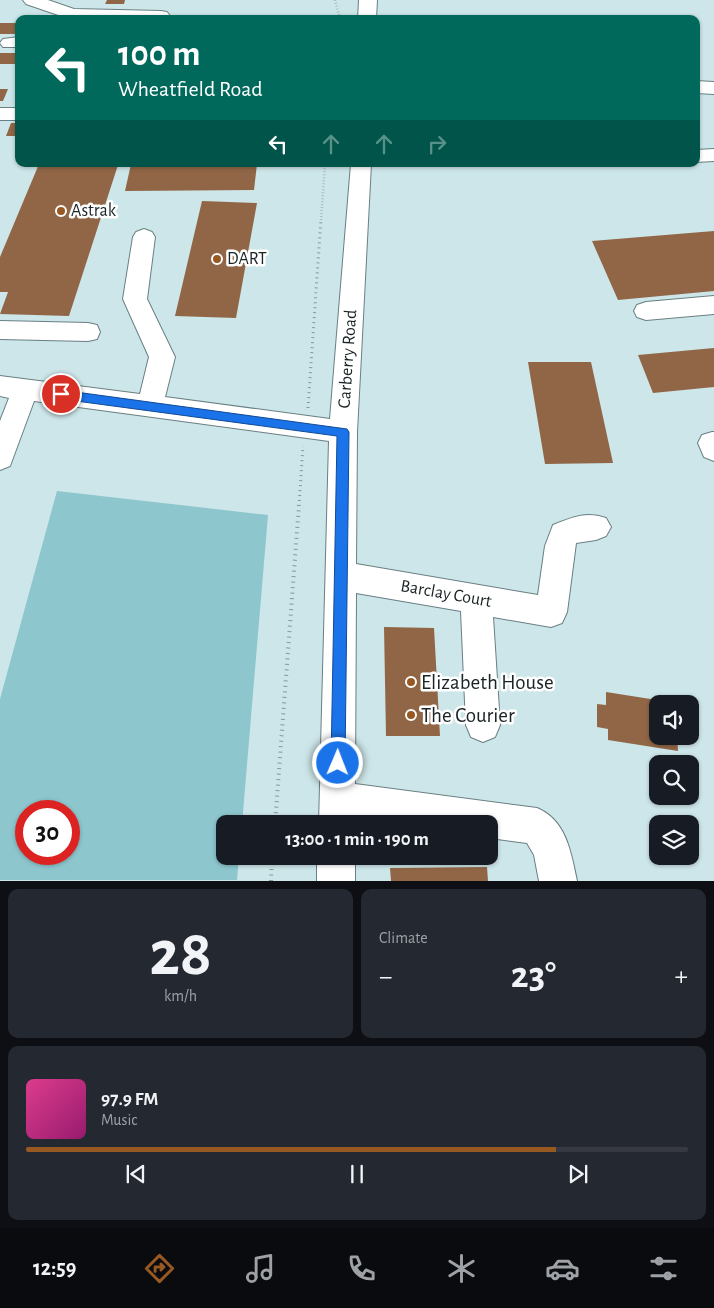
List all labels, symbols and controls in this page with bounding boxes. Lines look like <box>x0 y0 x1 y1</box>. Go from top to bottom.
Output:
icon: left <box>35 35 100 100</box>
text: 100 m <box>118 37 201 72</box>
text: Wheatfield Road <box>118 78 263 100</box>
icon: left <box>264 130 292 158</box>
icon: ahead <box>317 130 345 158</box>
icon: ahead <box>370 130 398 158</box>
icon: right <box>423 130 451 158</box>
place label: Astrak <box>71 202 117 220</box>
marker: Astrak <box>55 205 67 217</box>
place label: DART <box>227 250 267 268</box>
marker: DART <box>211 253 223 265</box>
street label: Carberry Road <box>336 309 360 409</box>
pin <box>40 373 82 415</box>
icon: arrive <box>47 380 75 408</box>
street label: Barclay Court <box>399 577 493 611</box>
place label: Elizabeth House <box>421 672 554 693</box>
marker: Elizabeth House <box>405 676 417 688</box>
map controls <box>649 695 699 865</box>
button: sound <box>649 695 699 745</box>
place label: The Courier <box>421 705 515 726</box>
marker: The Courier <box>405 709 417 721</box>
position arrow <box>311 736 363 788</box>
button: search <box>649 755 699 805</box>
speed limit sign: 30 <box>15 800 80 865</box>
button: layers <box>649 815 699 865</box>
text: 13:00 · 1 min · 190 m <box>285 830 429 849</box>
text: 28 <box>149 922 212 987</box>
text: Climate <box>379 930 428 946</box>
text: 23° <box>511 957 556 995</box>
text: − <box>379 963 392 991</box>
text: + <box>675 963 688 991</box>
text: km/h <box>164 988 197 1004</box>
text: 97.9 FM <box>101 1090 158 1109</box>
text: Music <box>101 1112 137 1128</box>
icon: previous <box>122 1160 150 1188</box>
icon: pause <box>343 1160 371 1188</box>
icon: next <box>564 1160 592 1188</box>
icon: directions <box>142 1251 177 1286</box>
icon: music <box>243 1251 278 1286</box>
icon: phone <box>344 1251 379 1286</box>
icon: climate <box>444 1251 479 1286</box>
icon: car <box>545 1251 580 1286</box>
icon: filters <box>646 1251 681 1286</box>
text: 12:59 <box>33 1257 76 1279</box>

